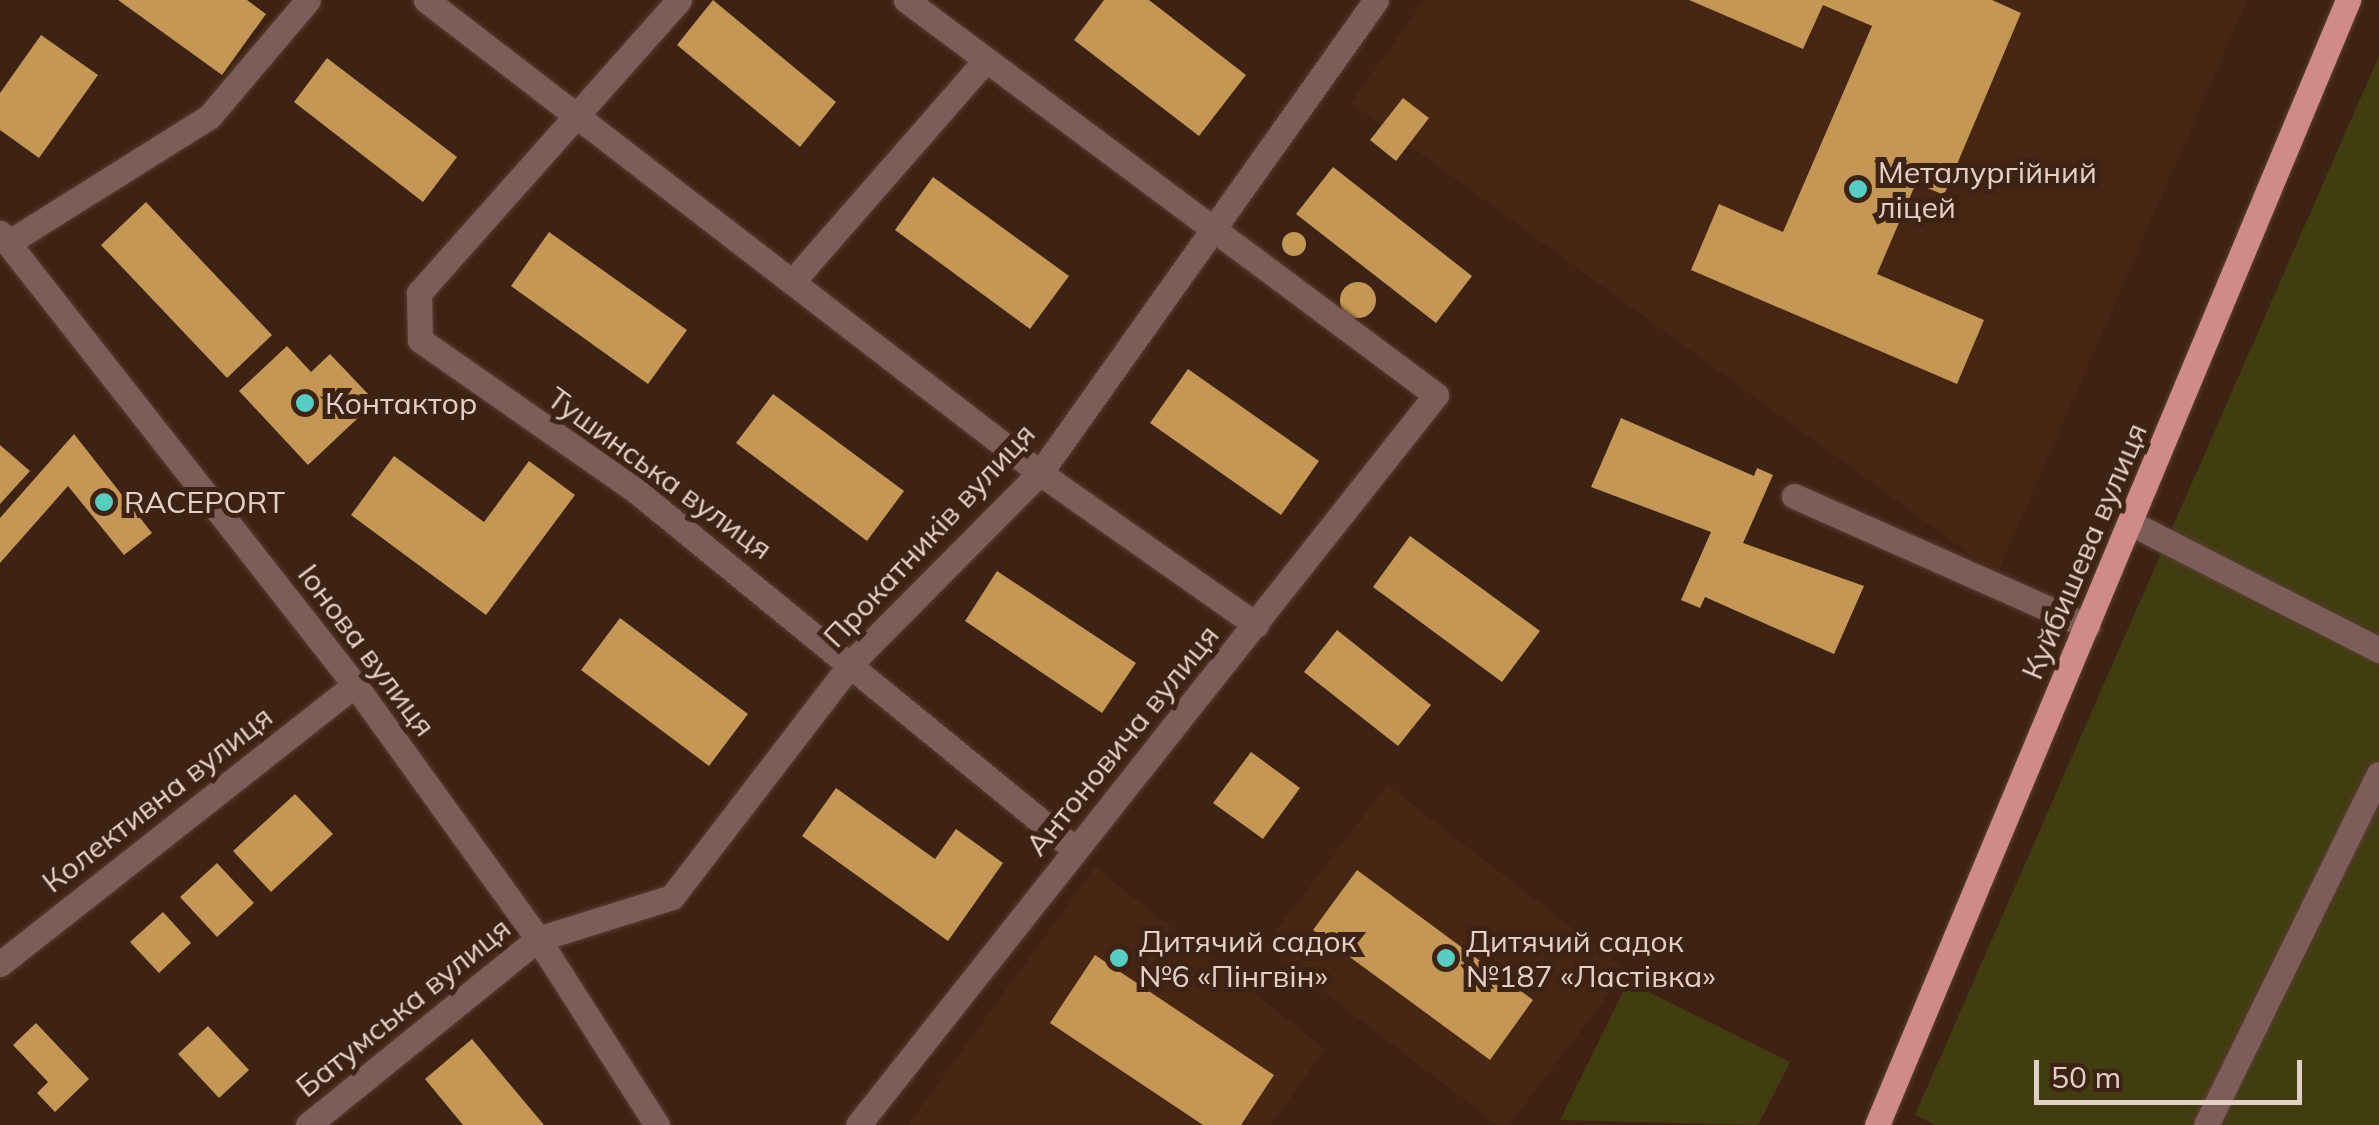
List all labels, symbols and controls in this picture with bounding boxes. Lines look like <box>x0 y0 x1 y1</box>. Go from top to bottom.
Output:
place label: Металургійний ліцей <box>1878 154 2097 224</box>
marker: Металургійний ліцей <box>1847 178 1869 200</box>
street label: Тушинська вулиця <box>541 379 779 567</box>
place label: Контактор <box>325 385 477 421</box>
marker: Контактор <box>294 392 316 414</box>
street label: Прокатників вулиця <box>816 416 1042 654</box>
street label: Куйбишева вулиця <box>2014 418 2154 684</box>
place label: RACEPORT <box>124 484 285 520</box>
marker: RACEPORT <box>93 491 115 513</box>
street label: Іонова вулиця <box>291 557 443 743</box>
street label: Антоновича вулиця <box>1018 617 1226 863</box>
street label: Колективна вулиця <box>35 698 279 900</box>
street label: Батумська вулиця <box>289 910 517 1104</box>
place label: Дитячий садок №6 «Пінгвін» <box>1139 923 1357 994</box>
place label: Дитячий садок №187 «Ластівка» <box>1466 923 1716 994</box>
marker: Дитячий садок №6 «Пінгвін» <box>1108 947 1130 969</box>
marker: Дитячий садок №187 «Ластівка» <box>1435 947 1457 969</box>
scale bar <box>2039 1040 2306 1102</box>
text: 50 m <box>2051 1058 2121 1096</box>

